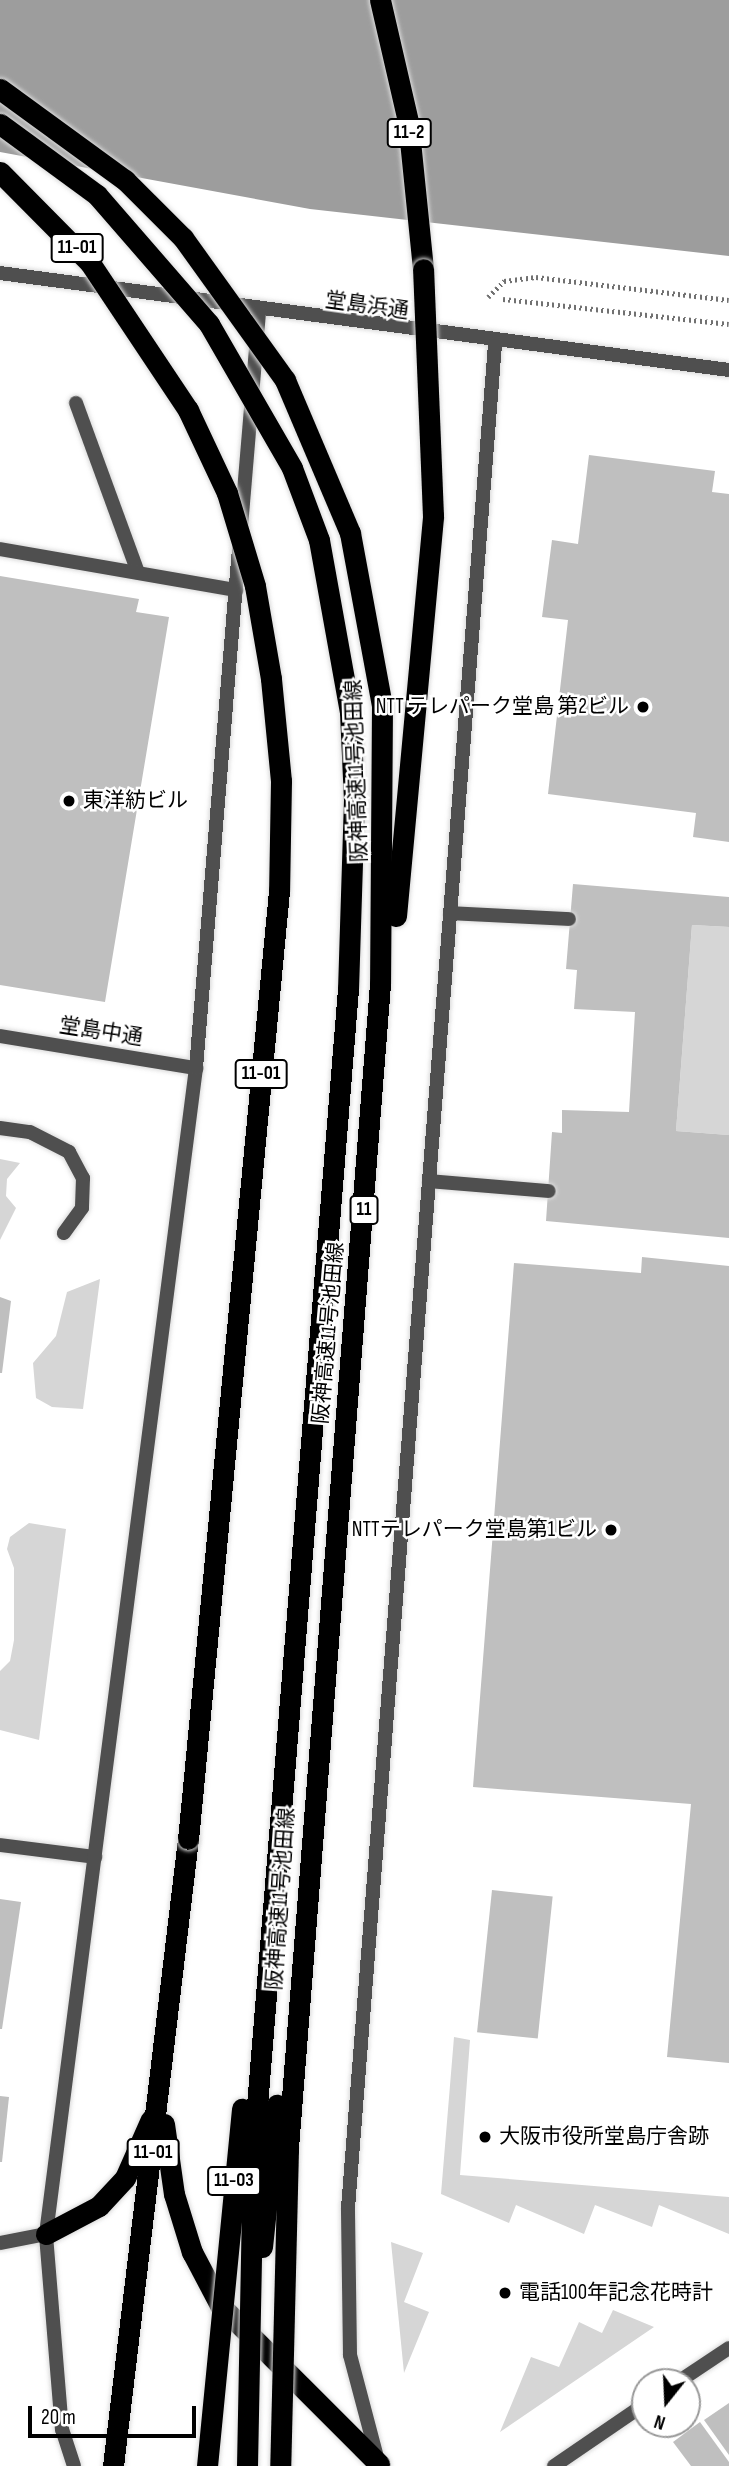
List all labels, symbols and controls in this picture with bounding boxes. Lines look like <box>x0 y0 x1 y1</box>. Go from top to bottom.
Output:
road number: 11-2 <box>386 118 432 148</box>
road number: 11-01 <box>49 232 105 264</box>
street label: 堂島浜通 <box>324 288 410 324</box>
street label: 阪神高速11号池田線 <box>341 679 373 863</box>
place label: NTT テレパーク堂島 第2ビル <box>376 694 629 720</box>
marker: NTT テレパーク堂島 第2ビル <box>635 699 651 715</box>
place label: 東洋紡ビル <box>83 788 188 814</box>
marker: 東洋紡ビル <box>61 793 77 809</box>
street label: 堂島中通 <box>58 1013 144 1051</box>
road number: 11-01 <box>233 1058 289 1090</box>
road number: 11 <box>348 1194 380 1226</box>
street label: 阪神高速11号池田線 <box>308 1241 350 1425</box>
place label: NTTテレパーク堂島第1ビル <box>352 1517 597 1543</box>
marker: NTTテレパーク堂島第1ビル <box>603 1522 619 1538</box>
street label: 阪神高速11号池田線 <box>262 1807 300 1991</box>
place label: 大阪市役所堂島庁舎跡 <box>499 2124 709 2150</box>
marker: 大阪市役所堂島庁舎跡 <box>477 2129 493 2145</box>
road number: 11-01 <box>125 2138 181 2168</box>
road number: 11-03 <box>206 2166 262 2196</box>
place label: 電話100年記念花時計 <box>519 2280 713 2306</box>
marker: 電話100年記念花時計 <box>497 2285 513 2301</box>
north arrow <box>631 2368 701 2438</box>
scale bar <box>32 2392 200 2436</box>
text: 20 m <box>41 2405 76 2430</box>
text: N <box>652 2409 668 2434</box>

